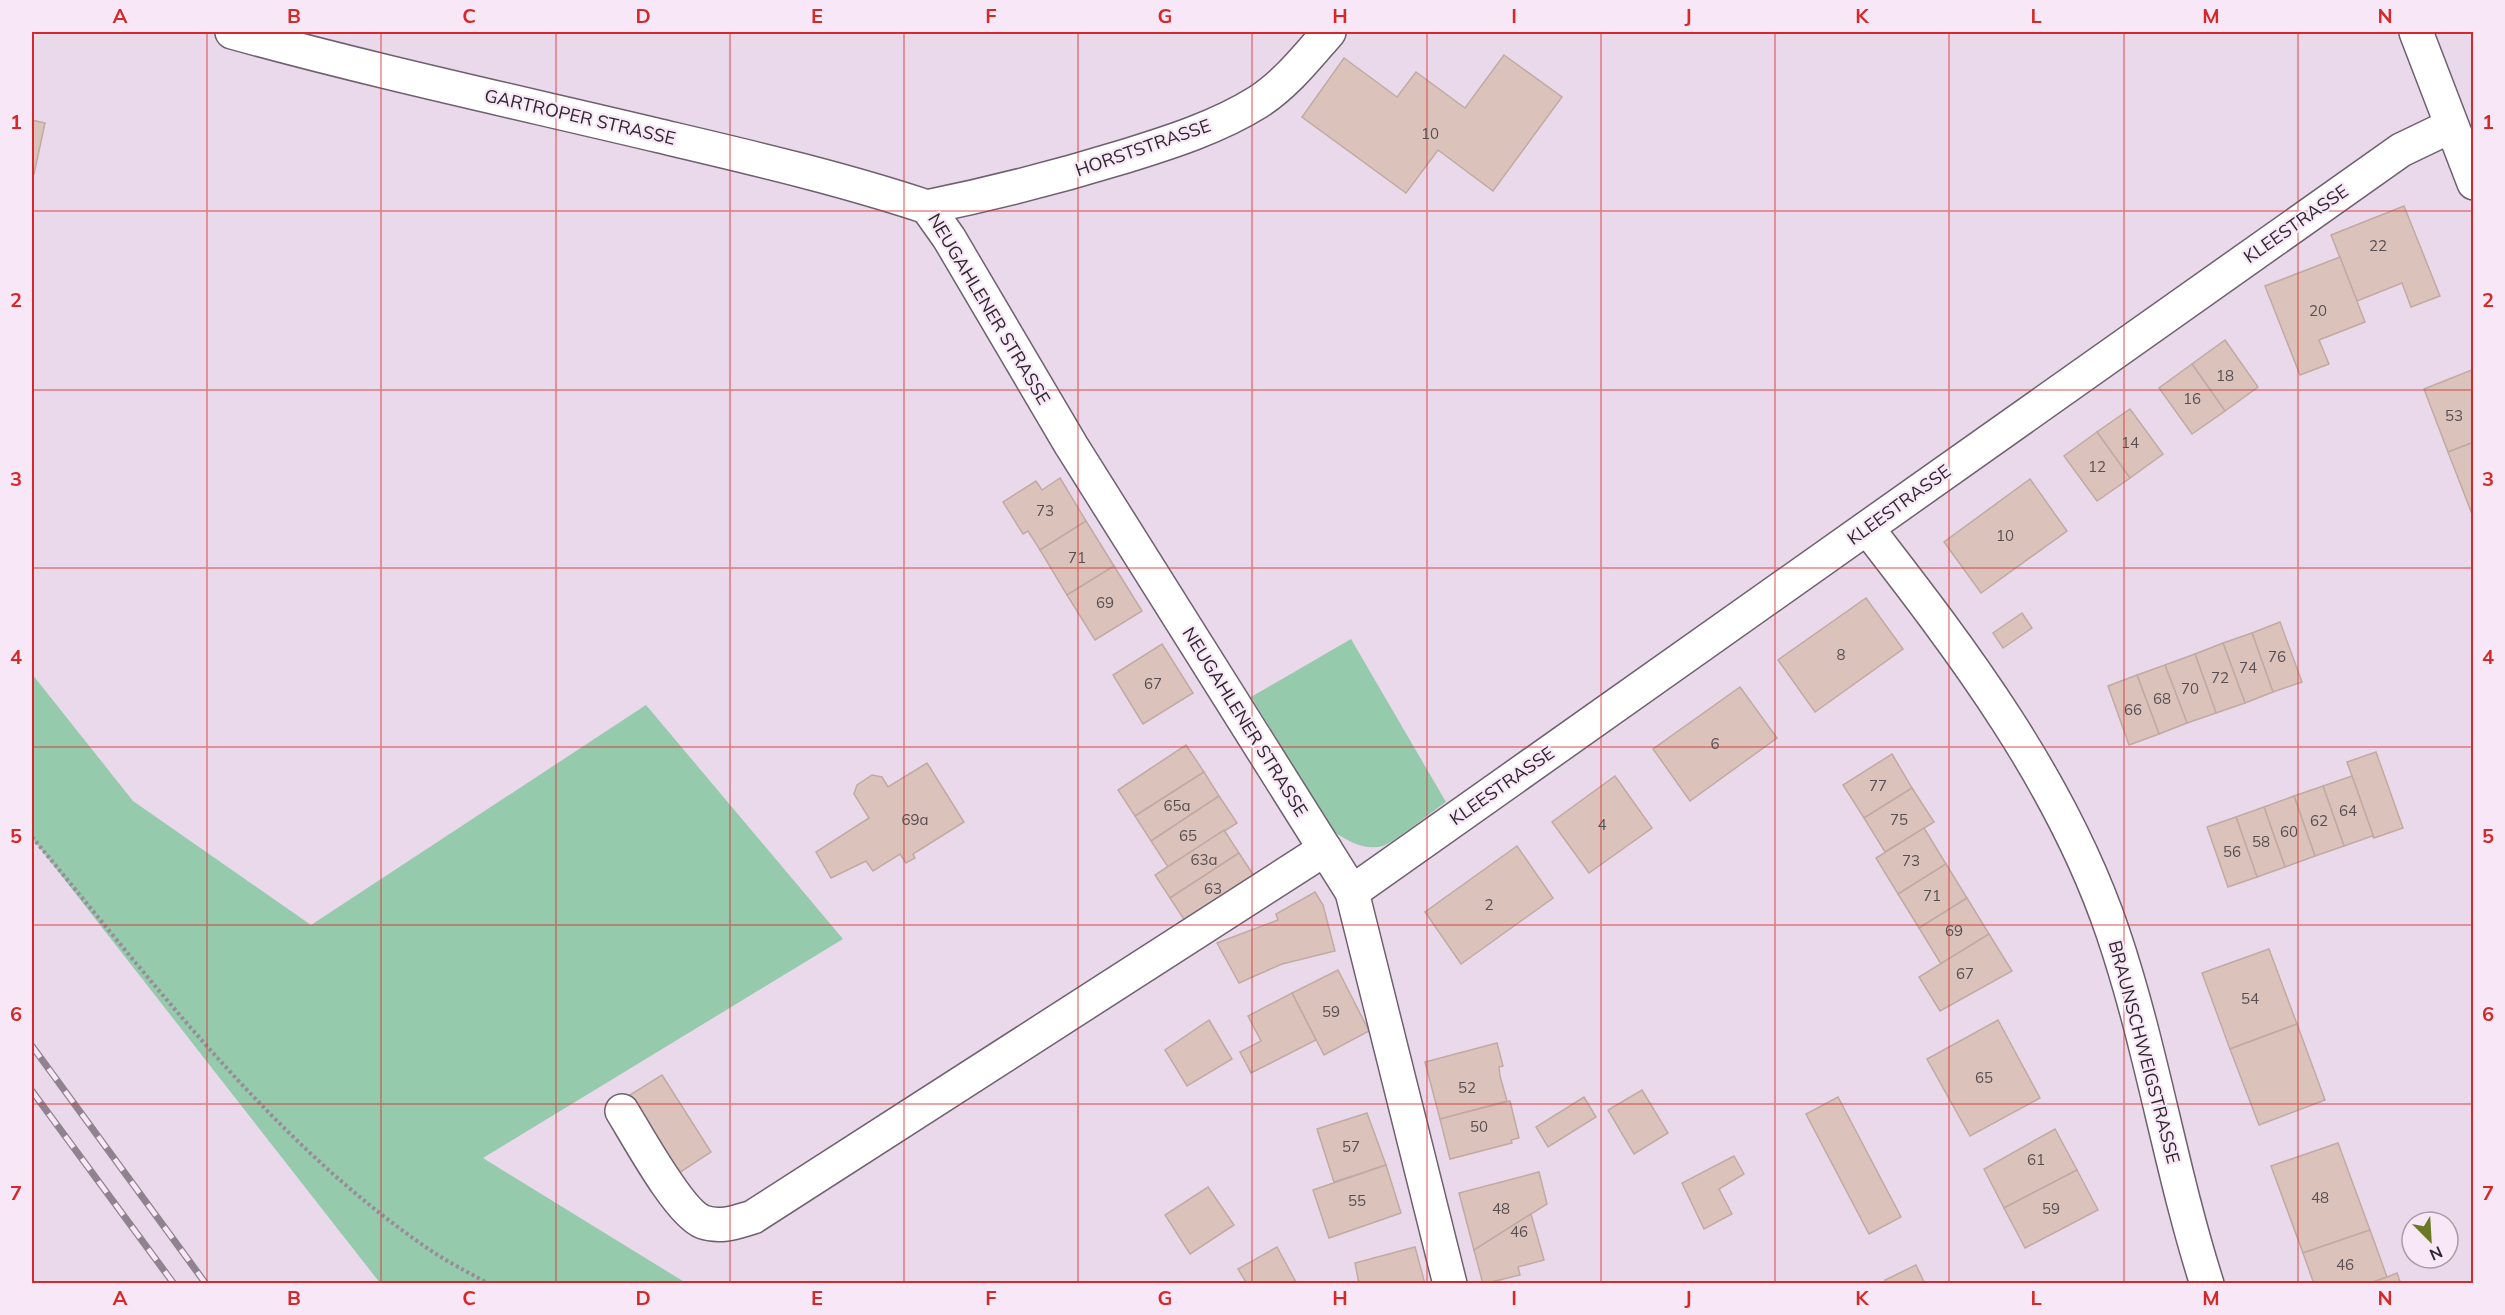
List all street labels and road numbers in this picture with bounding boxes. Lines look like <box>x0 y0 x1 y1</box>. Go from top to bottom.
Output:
street label: GARTROPER STRASSE <box>482 83 678 150</box>
street label: HORSTSTRASSE <box>1072 114 1214 181</box>
street label: KLEESTRASSE <box>2239 179 2352 268</box>
street label: NEUGAHLENER STRASSE <box>923 209 1056 409</box>
street label: KLEESTRASSE <box>1842 459 1955 550</box>
street label: NEUGAHLENER STRASSE <box>1178 623 1313 821</box>
street label: KLEESTRASSE <box>1445 741 1558 830</box>
street label: BRAUNSCHWEIGSTRASSE <box>2104 938 2185 1166</box>

